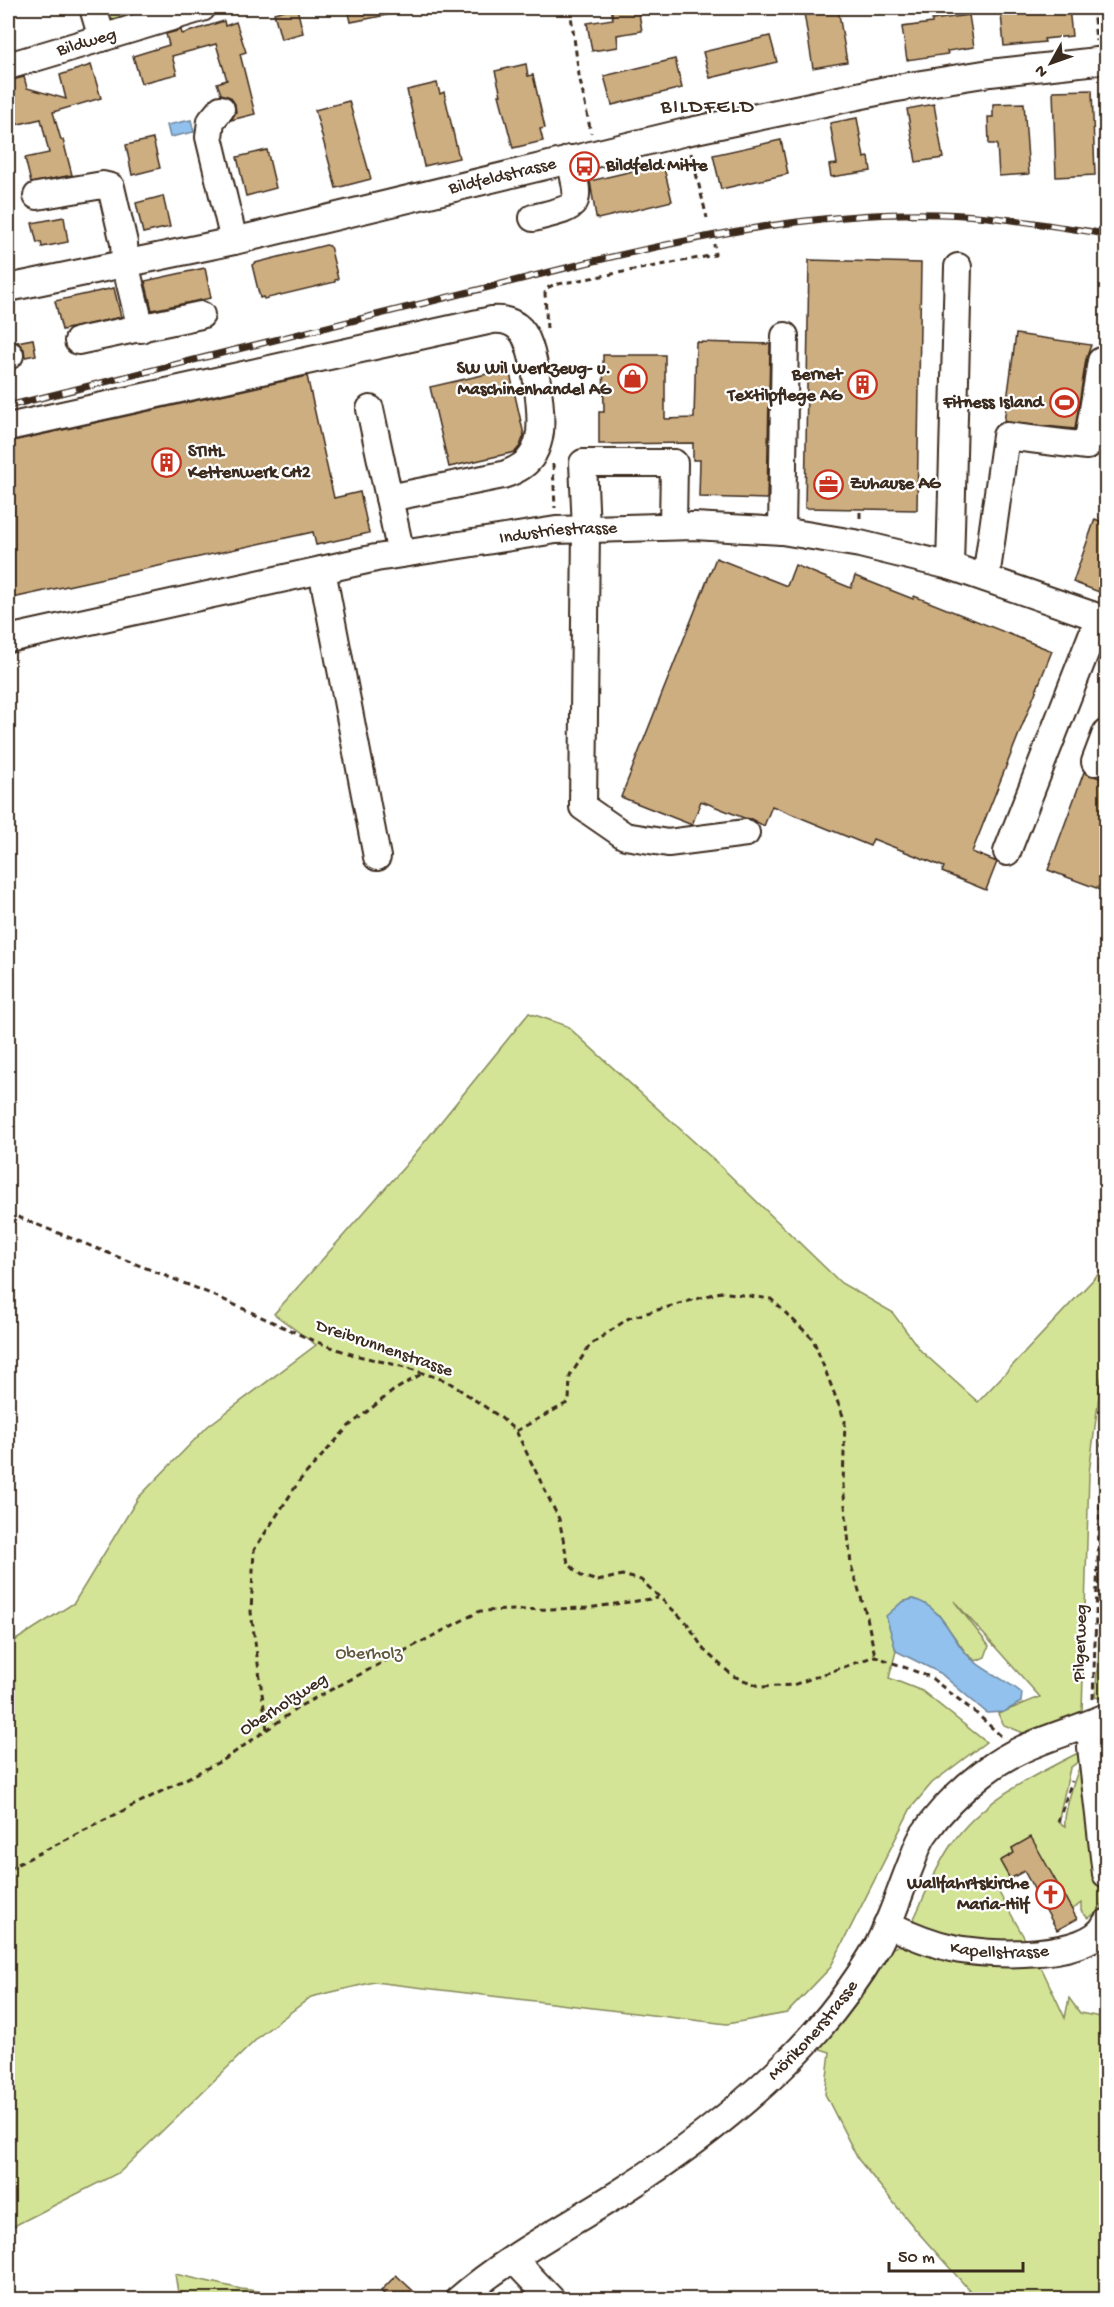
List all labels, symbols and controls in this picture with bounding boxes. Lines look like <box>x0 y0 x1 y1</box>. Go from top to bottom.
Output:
street label: Bildweg <box>53 24 119 62</box>
north arrow <box>1021 33 1081 93</box>
text: N <box>1031 60 1053 81</box>
district label: BILDFELD <box>660 96 755 121</box>
bus stop icon: Bildfeld Mitte <box>569 150 601 182</box>
street label: Bildfeldstrasse <box>446 153 559 200</box>
place label: Bildfeld Mitte <box>605 156 708 177</box>
place label: SW Wil Werkzeug- u. Maschinenhandel AG <box>457 359 613 401</box>
shop icon: SW Wil Werkzeug- u. Maschinenhandel AG <box>616 363 648 395</box>
place label: Bernet Textilpflege AG <box>726 365 844 407</box>
building icon: Bernet Textilpflege AG <box>847 369 879 401</box>
sports icon: Fitness Island <box>1048 387 1080 419</box>
place label: Fitness Island <box>942 393 1045 414</box>
place label: STIHL Kettenwerk CH2 <box>187 442 311 484</box>
building icon: STIHL Kettenwerk CH2 <box>151 446 183 478</box>
office icon: Zuhause AG <box>813 468 845 500</box>
place label: Zuhause AG <box>850 474 942 495</box>
street label: Industriestrasse <box>498 518 618 549</box>
street label: Dreibrunnenstrasse <box>312 1315 456 1383</box>
street label: Pilgerweg <box>1069 1604 1093 1683</box>
park label: Oberholz <box>336 1644 404 1665</box>
street label: Oberholzweg <box>236 1669 332 1741</box>
place label: Wallfahrtskirche Maria-Hilf <box>906 1874 1030 1916</box>
church icon: Wallfahrtskirche Maria-Hilf <box>1034 1878 1066 1910</box>
street label: Kapellstrasse <box>948 1937 1051 1964</box>
street label: Mörikonerstrasse <box>764 1976 863 2085</box>
scale bar <box>889 2235 1022 2273</box>
text: 50 m <box>898 2248 935 2269</box>

